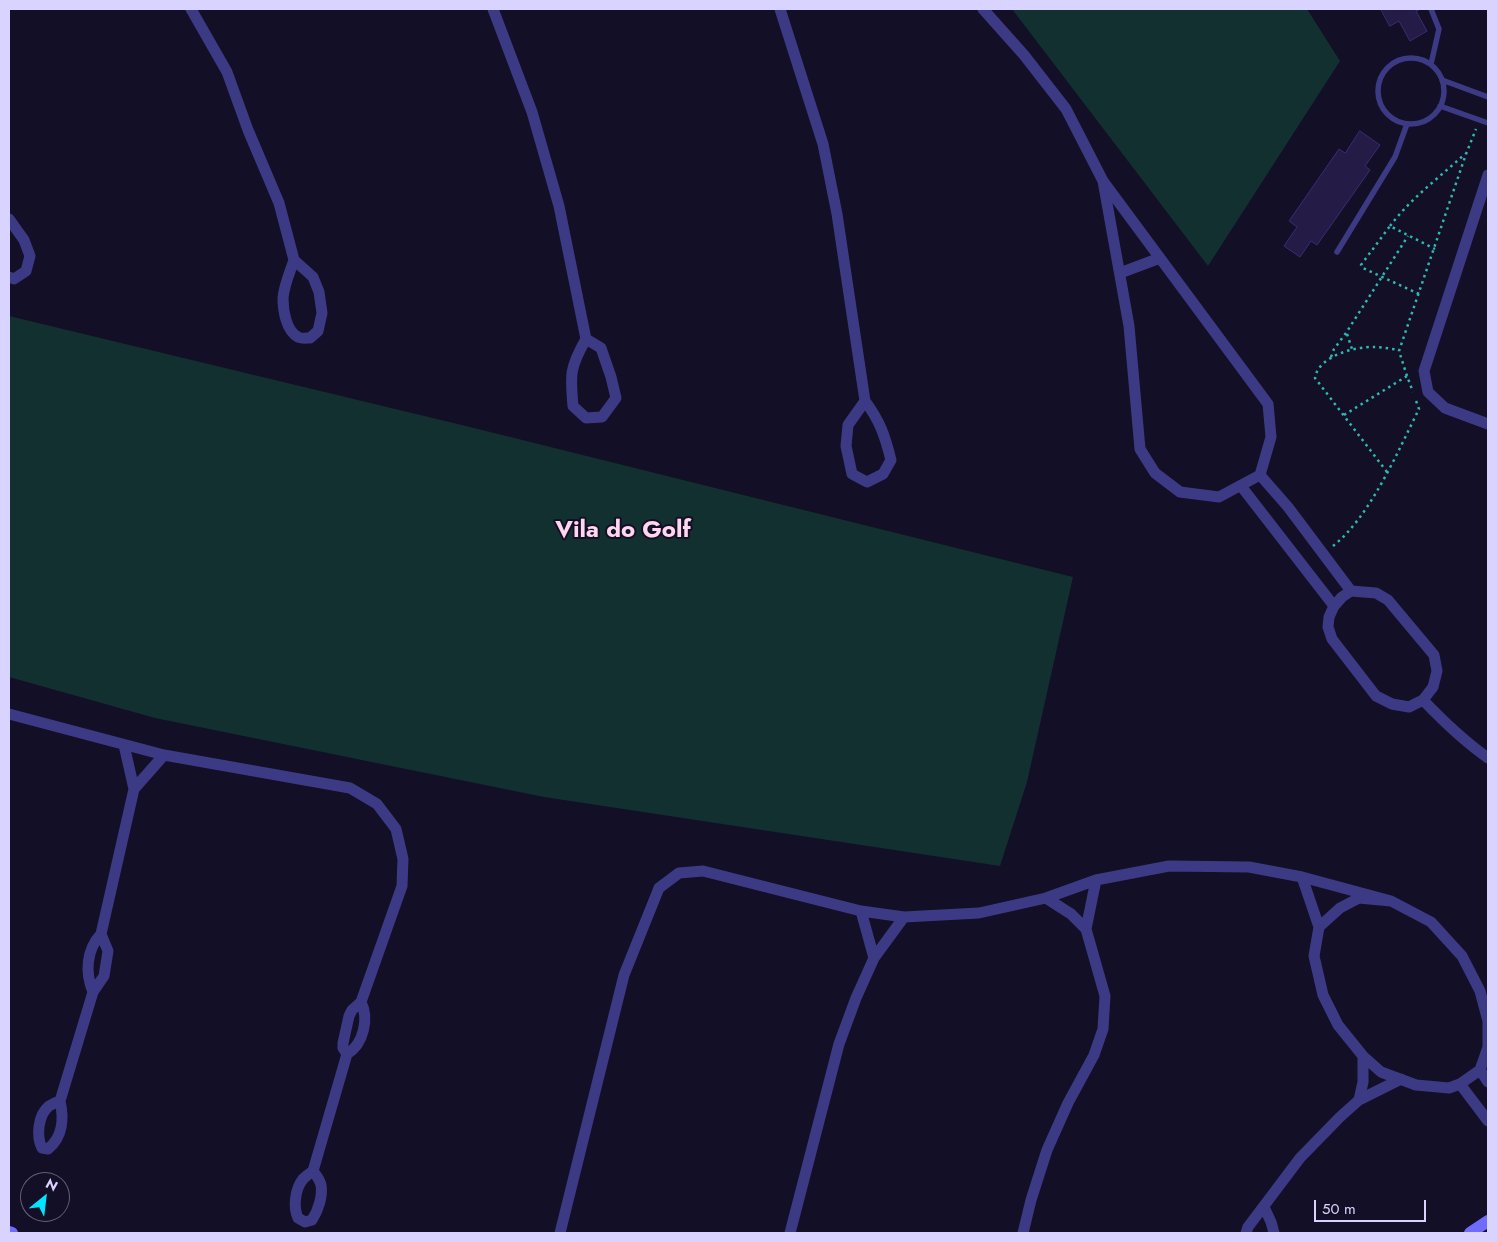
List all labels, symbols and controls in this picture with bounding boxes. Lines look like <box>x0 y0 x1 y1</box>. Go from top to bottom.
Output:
district label: Vila do Golf <box>555 517 691 545</box>
north arrow <box>20 1172 70 1222</box>
text: N <box>42 1173 62 1196</box>
scale bar <box>1317 1190 1430 1222</box>
text: 50 m <box>1322 1198 1356 1220</box>

